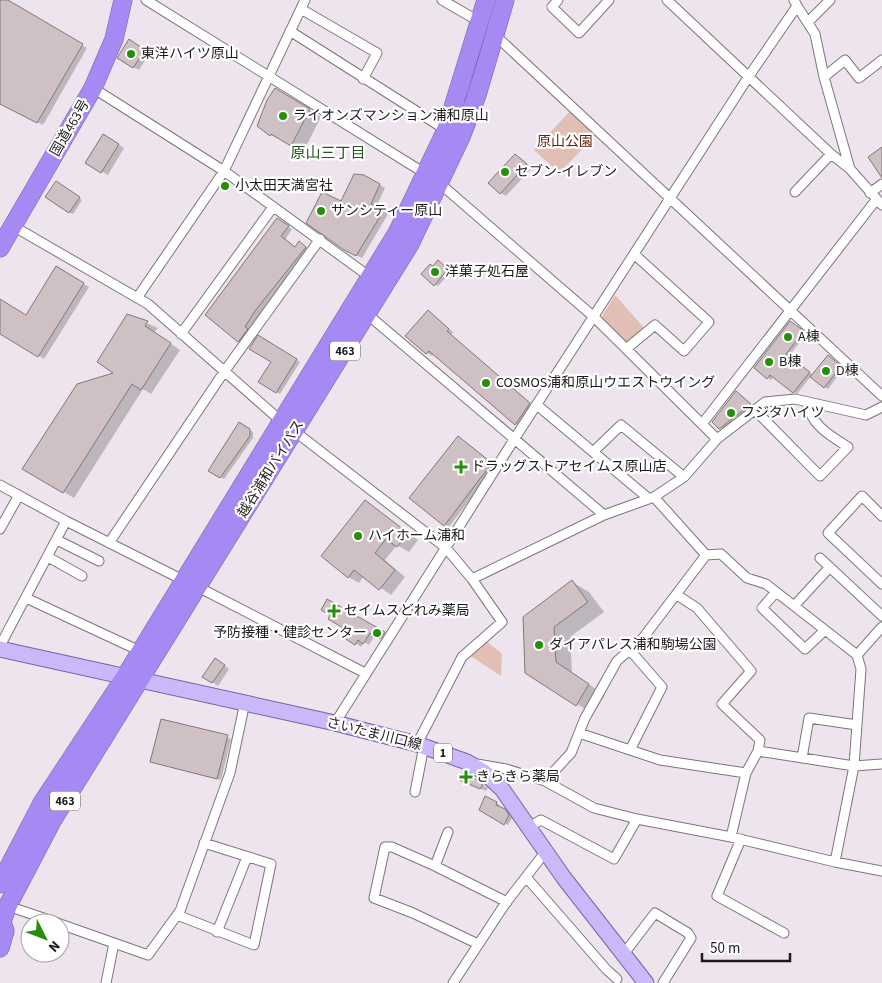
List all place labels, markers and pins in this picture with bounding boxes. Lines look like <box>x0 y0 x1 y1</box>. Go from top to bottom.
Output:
place label: 東洋ハイツ原山 <box>141 44 239 64</box>
marker: 東洋ハイツ原山 <box>125 48 137 60</box>
place label: ライオンズマンション浦和原山 <box>293 106 489 126</box>
marker: ライオンズマンション浦和原山 <box>277 110 289 122</box>
place label: セブン-イレブン <box>515 162 617 182</box>
marker: セブン-イレブン <box>499 166 511 178</box>
place label: 小太田天満宮社 <box>235 176 333 196</box>
marker: 小太田天満宮社 <box>219 180 231 192</box>
place label: サンシティー原山 <box>331 201 442 221</box>
marker: サンシティー原山 <box>315 205 327 217</box>
place label: 洋菓子処石屋 <box>445 262 529 282</box>
marker: 洋菓子処石屋 <box>429 266 441 278</box>
place label: A棟 <box>798 327 820 347</box>
marker: A棟 <box>782 331 794 343</box>
place label: B棟 <box>779 352 801 372</box>
marker: B棟 <box>763 356 775 368</box>
place label: D棟 <box>836 361 859 381</box>
marker: D棟 <box>820 365 832 377</box>
place label: COSMOS浦和原山ウエストウイング <box>496 373 715 393</box>
marker: COSMOS浦和原山ウエストウイング <box>480 377 492 389</box>
place label: フジタハイツ <box>741 403 824 423</box>
marker: フジタハイツ <box>725 407 737 419</box>
place label: ドラッグストアセイムス原山店 <box>471 457 666 477</box>
marker: ドラッグストアセイムス原山店 <box>455 461 467 473</box>
place label: ハイホーム浦和 <box>368 526 465 546</box>
marker: ハイホーム浦和 <box>352 530 364 542</box>
place label: セイムスどれみ薬局 <box>344 601 470 621</box>
marker: セイムスどれみ薬局 <box>328 605 340 617</box>
place label: 予防接種・健診センター <box>213 623 367 643</box>
marker: 予防接種・健診センター <box>371 627 383 639</box>
place label: ダイアパレス浦和駒場公園 <box>549 635 717 655</box>
marker: ダイアパレス浦和駒場公園 <box>533 639 545 651</box>
place label: きらきら薬局 <box>476 767 560 787</box>
marker: きらきら薬局 <box>460 771 472 783</box>

